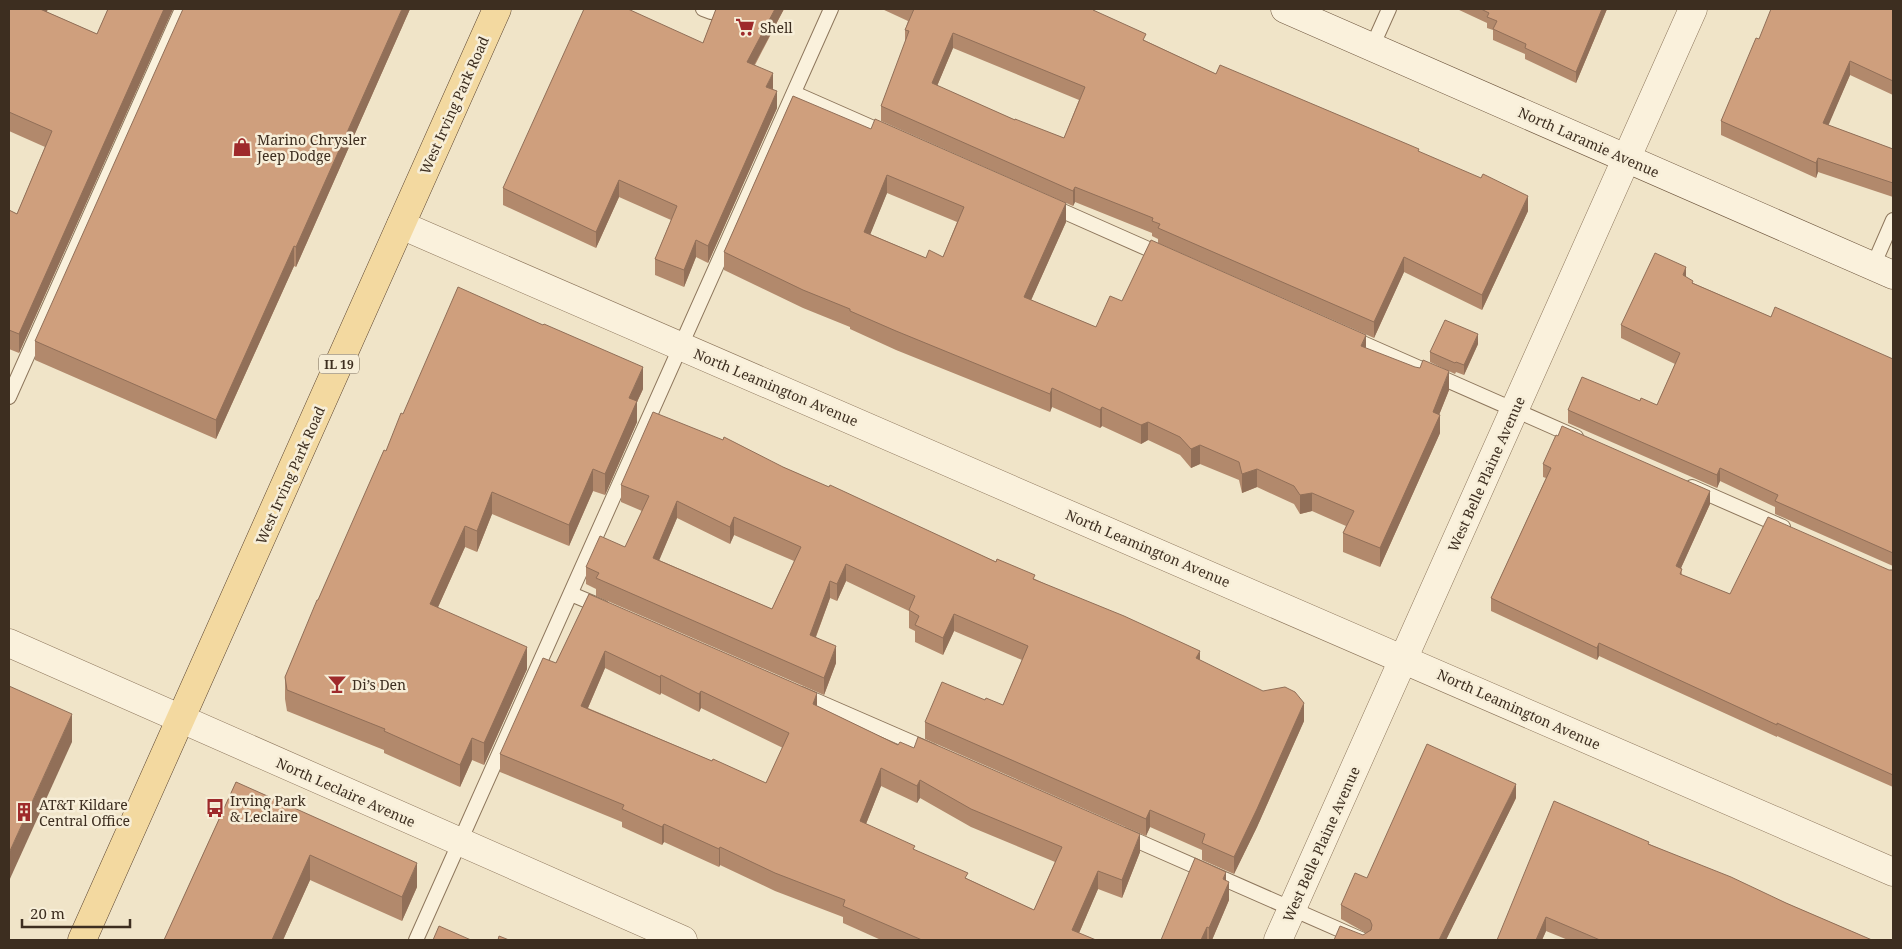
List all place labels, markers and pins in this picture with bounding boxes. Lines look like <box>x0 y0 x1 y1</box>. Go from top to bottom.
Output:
supermarket icon: Shell <box>734 16 756 38</box>
place label: Shell <box>760 18 793 37</box>
place label: Marino Chrysler Jeep Dodge <box>256 130 367 165</box>
shop icon: Marino Chrysler Jeep Dodge <box>231 136 253 158</box>
bar icon: Di’s Den <box>326 673 348 695</box>
place label: Di’s Den <box>352 675 406 694</box>
place label: Irving Park & Leclaire <box>230 791 306 826</box>
place label: AT&T Kildare Central Office <box>39 795 130 830</box>
bus stop icon: Irving Park & Leclaire <box>204 797 226 819</box>
building icon: AT&T Kildare Central Office <box>13 801 35 823</box>

